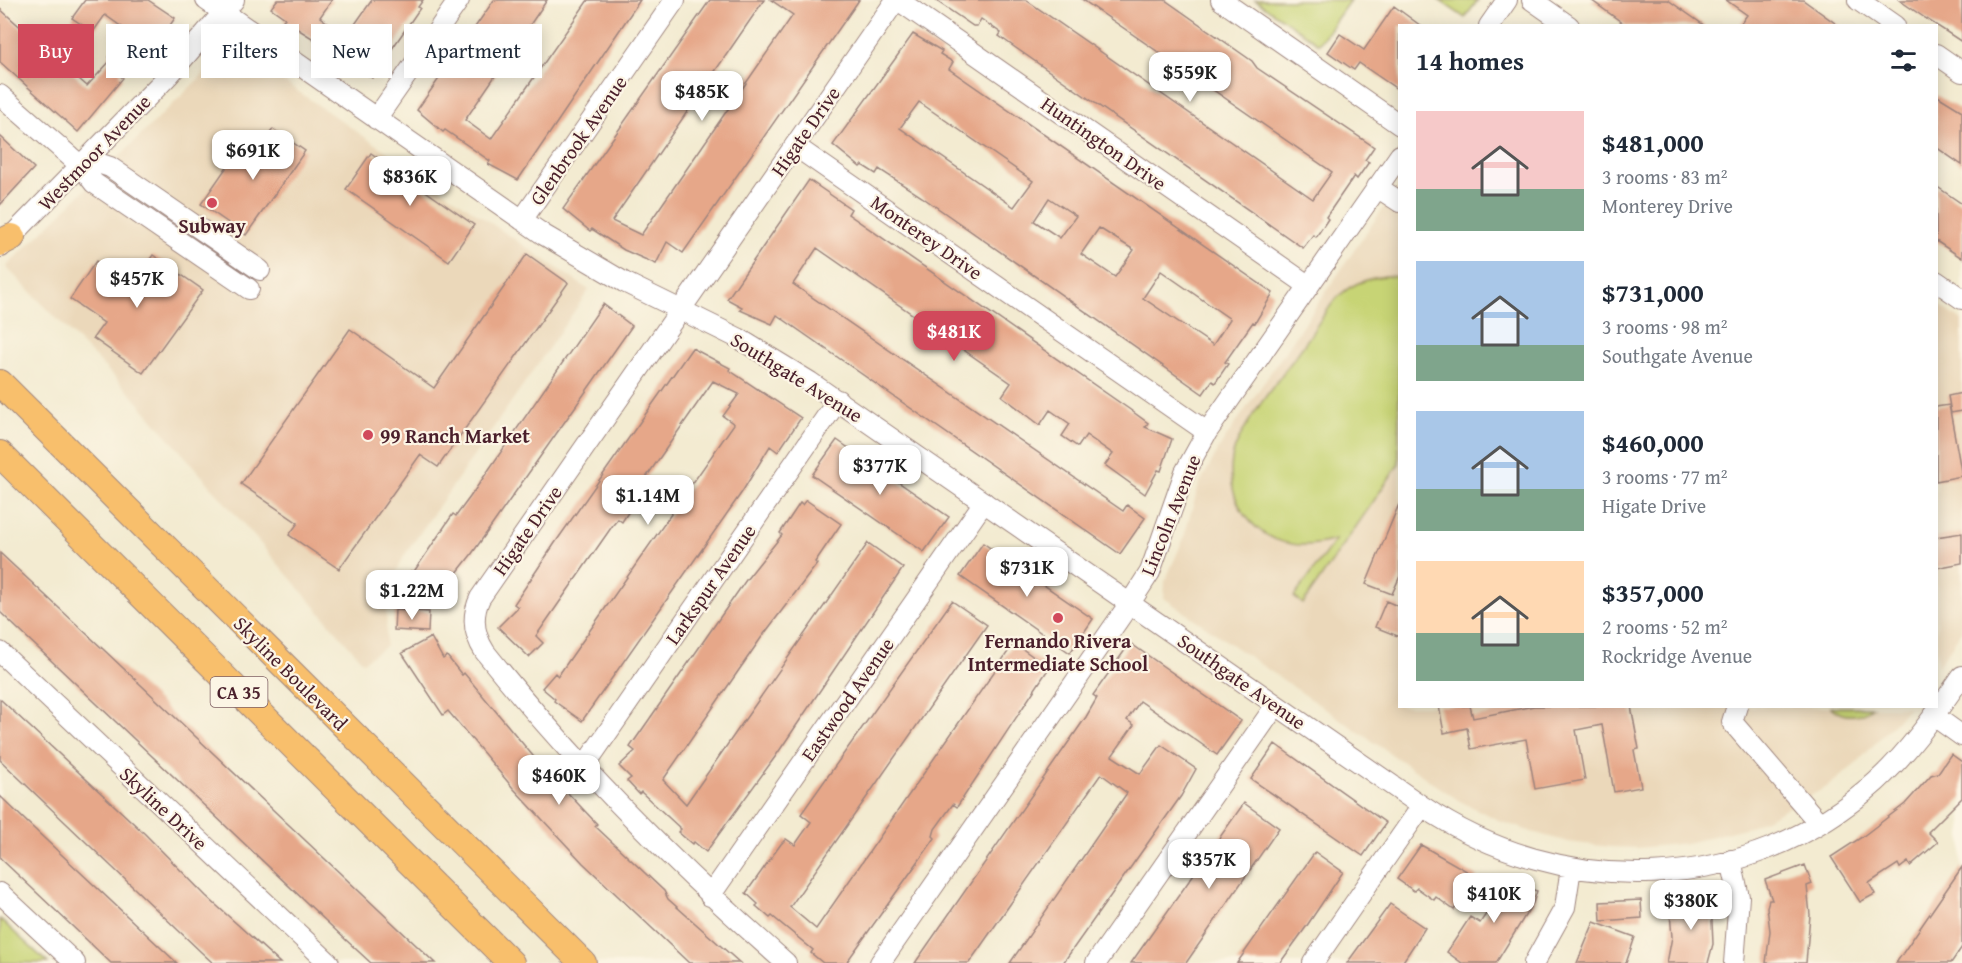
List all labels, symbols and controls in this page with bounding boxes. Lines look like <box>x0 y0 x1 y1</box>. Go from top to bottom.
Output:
chip: Buy <box>18 24 94 78</box>
chip: Rent <box>106 24 189 78</box>
chip: Filters <box>201 24 299 78</box>
chip: New <box>311 24 392 78</box>
chip: Apartment <box>404 24 542 78</box>
text: 14 homes <box>1416 41 1524 80</box>
icon: filters <box>1887 44 1920 77</box>
pin: $559K <box>1148 52 1232 103</box>
text: $559K <box>1163 57 1217 86</box>
street label: Glenbrook Avenue <box>522 69 634 211</box>
pin: $485K <box>660 71 744 122</box>
text: $485K <box>675 76 729 105</box>
street label: Higate Drive <box>763 80 847 182</box>
street label: Westmoor Avenue <box>31 87 157 217</box>
street label: Huntington Drive <box>1035 89 1173 197</box>
text: $481,000 <box>1602 123 1704 162</box>
pin: $691K <box>211 130 295 181</box>
text: $691K <box>226 135 280 164</box>
icon: home <box>1464 135 1536 207</box>
pin: $836K <box>368 156 452 207</box>
text: $836K <box>383 161 437 190</box>
text: 3 rooms · 83 m² <box>1602 162 1728 191</box>
street label: Monterey Drive <box>865 188 989 286</box>
text: Monterey Drive <box>1602 191 1733 220</box>
marker: Subway <box>205 196 219 210</box>
place label: Subway <box>178 211 247 240</box>
pin: $457K <box>95 258 179 309</box>
text: $457K <box>110 263 164 292</box>
text: $731,000 <box>1602 273 1704 312</box>
icon: home <box>1464 285 1536 357</box>
pin: $481K <box>912 311 996 362</box>
text: 3 rooms · 98 m² <box>1602 312 1728 341</box>
text: $481K <box>927 316 981 345</box>
street label: Southgate Avenue <box>725 325 869 429</box>
text: Southgate Avenue <box>1602 341 1753 370</box>
place label: 99 Ranch Market <box>380 421 530 450</box>
text: $460,000 <box>1602 423 1704 462</box>
marker: 99 Ranch Market <box>361 428 375 442</box>
icon: home <box>1464 435 1536 507</box>
pin: $377K <box>838 445 922 496</box>
text: $377K <box>853 450 907 479</box>
street label: Lincoln Avenue <box>1133 450 1207 580</box>
text: 3 rooms · 77 m² <box>1602 462 1728 491</box>
pin: $1.14M <box>599 475 697 526</box>
street label: Higate Drive <box>485 479 569 581</box>
text: $1.14M <box>616 480 680 509</box>
text: Higate Drive <box>1602 491 1706 520</box>
street label: Larkspur Avenue <box>658 518 762 650</box>
pin: $731K <box>985 547 1069 598</box>
text: $731K <box>1000 552 1054 581</box>
pin: $1.22M <box>363 570 461 621</box>
text: $357,000 <box>1602 573 1704 612</box>
text: $1.22M <box>380 575 444 604</box>
icon: home <box>1464 585 1536 657</box>
street label: Skyline Boulevard <box>227 609 355 737</box>
marker: Fernando Rivera Intermediate School <box>1051 611 1065 625</box>
text: 2 rooms · 52 m² <box>1602 612 1728 641</box>
place label: Fernando Rivera Intermediate School <box>968 626 1148 678</box>
street label: Southgate Avenue <box>1172 626 1312 736</box>
street label: Eastwood Avenue <box>793 631 901 767</box>
text: Rockridge Avenue <box>1602 641 1752 670</box>
road number: CA 35 <box>210 677 268 707</box>
pin: $460K <box>517 755 601 806</box>
street label: Skyline Drive <box>114 760 214 856</box>
text: $460K <box>532 760 586 789</box>
pin: $357K <box>1167 839 1251 890</box>
text: $357K <box>1182 844 1236 873</box>
pin: $410K <box>1452 873 1536 924</box>
text: $410K <box>1467 878 1521 907</box>
pin: $380K <box>1649 880 1733 931</box>
text: $380K <box>1664 885 1718 914</box>

